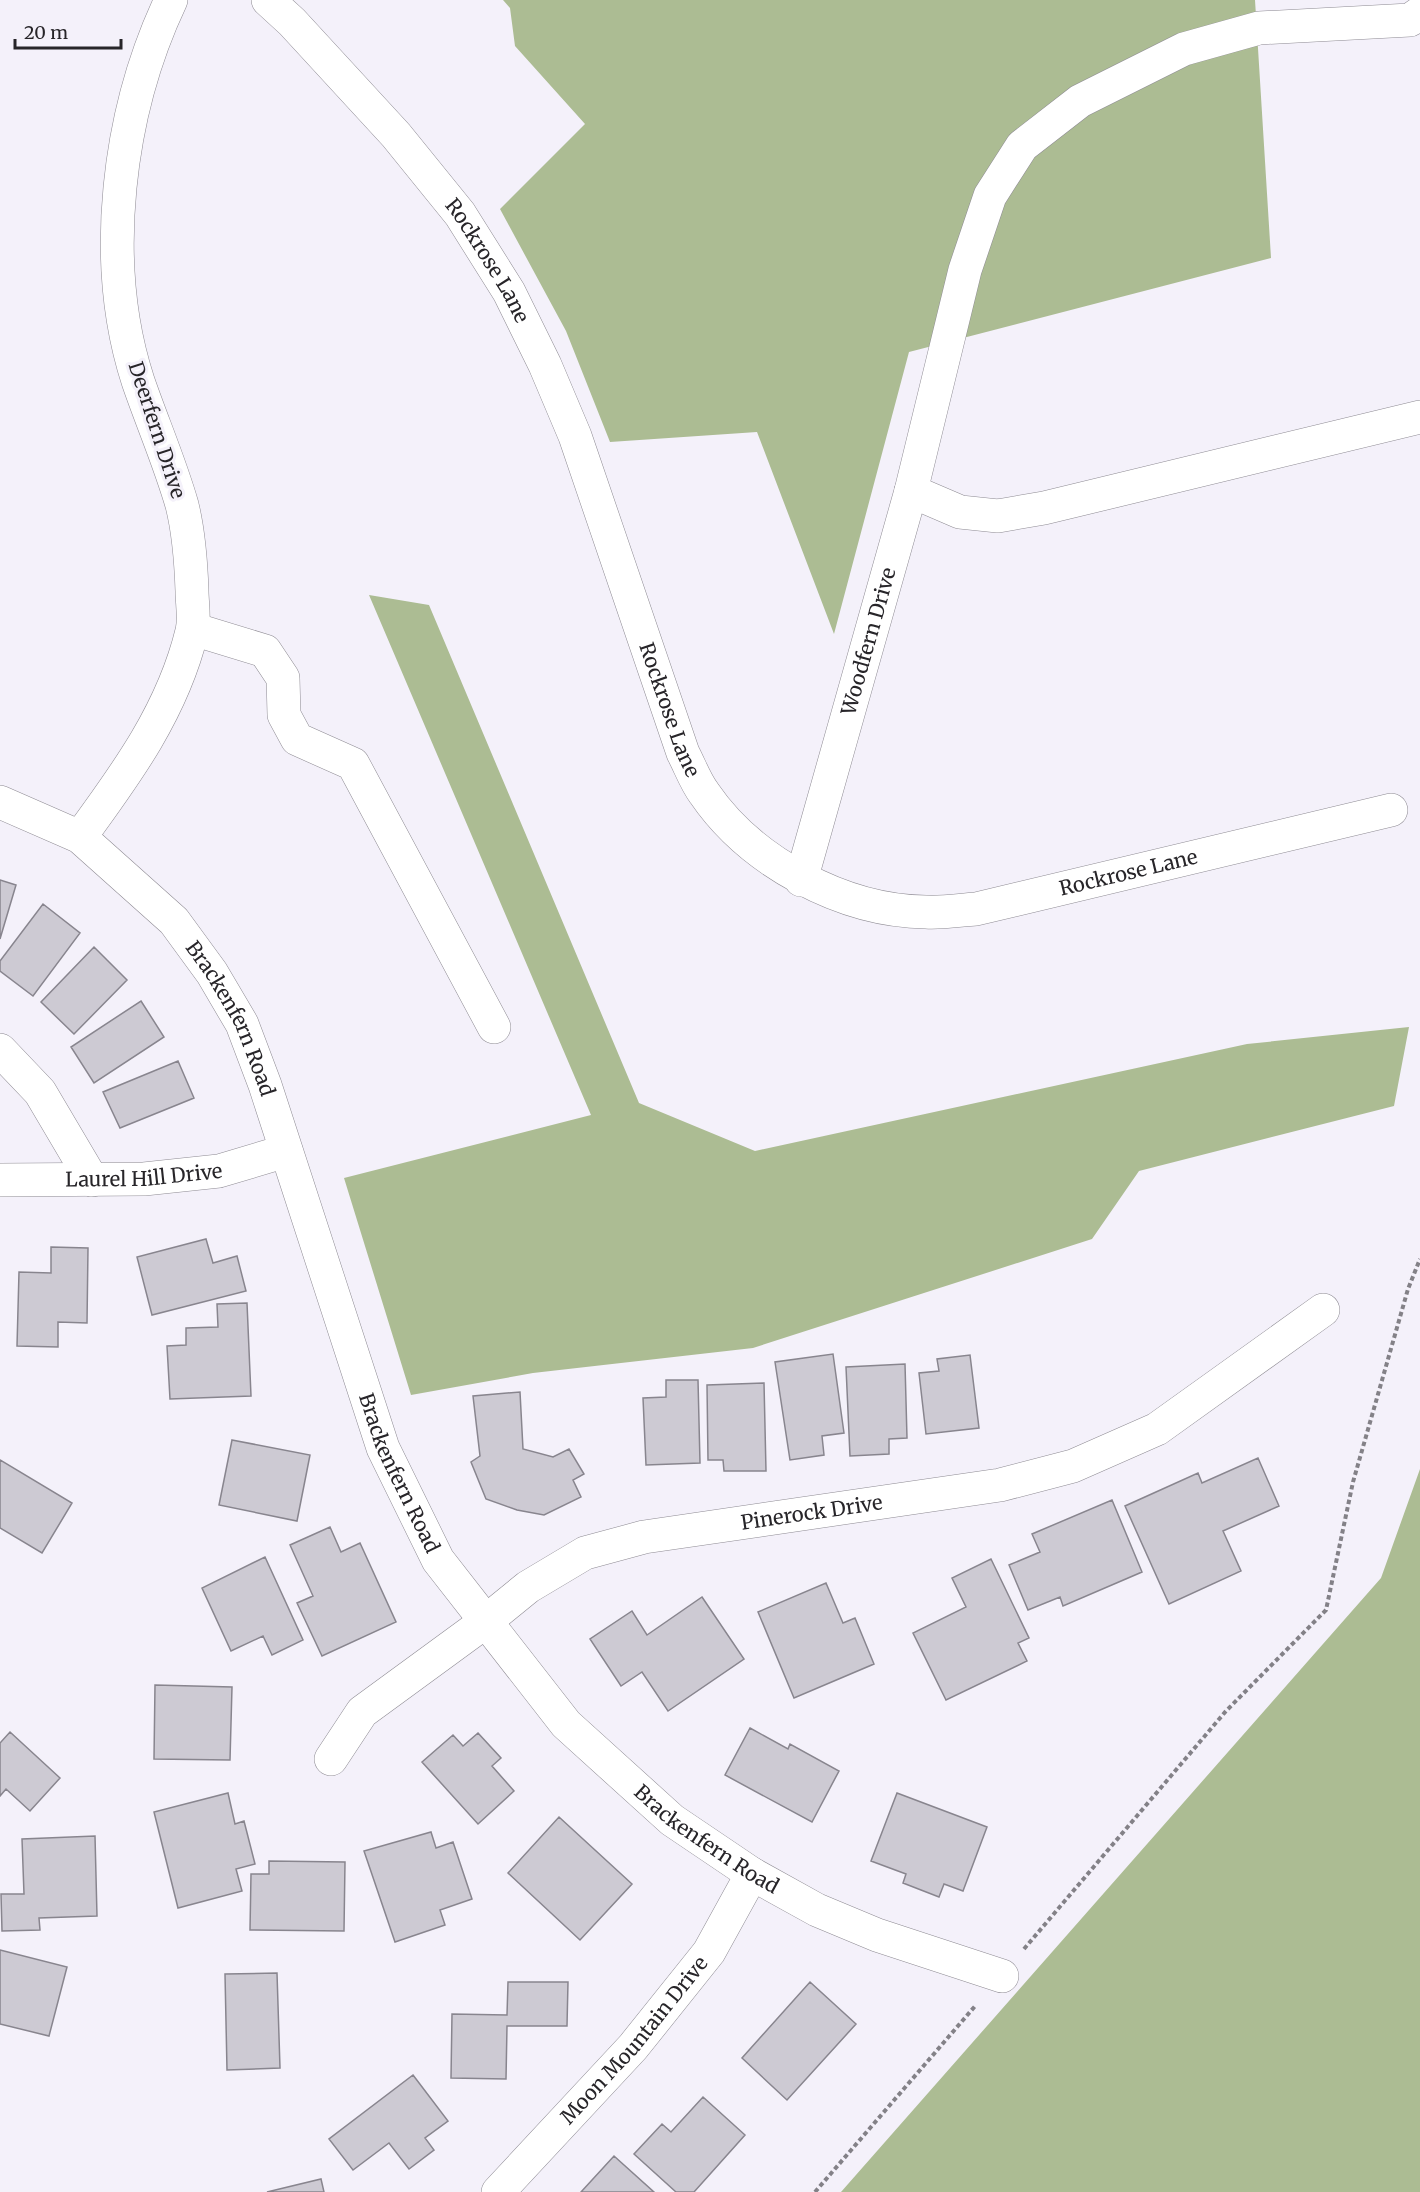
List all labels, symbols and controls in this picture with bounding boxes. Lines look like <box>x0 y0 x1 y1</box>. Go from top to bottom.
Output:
scale bar <box>15 12 122 50</box>
text: 20 m <box>24 21 68 44</box>
street label: Rockrose Lane <box>440 193 535 327</box>
street label: Deerfern Drive <box>124 358 191 501</box>
street label: Woodfern Drive <box>835 565 901 719</box>
street label: Rockrose Lane <box>634 639 706 781</box>
street label: Rockrose Lane <box>1057 844 1200 901</box>
street label: Brackenfern Road <box>181 936 281 1099</box>
street label: Laurel Hill Drive <box>65 1158 224 1192</box>
street label: Brackenfern Road <box>354 1390 445 1557</box>
street label: Pinerock Drive <box>739 1489 884 1535</box>
street label: Brackenfern Road <box>629 1779 784 1898</box>
street label: Moon Mountain Drive <box>555 1951 713 2129</box>

